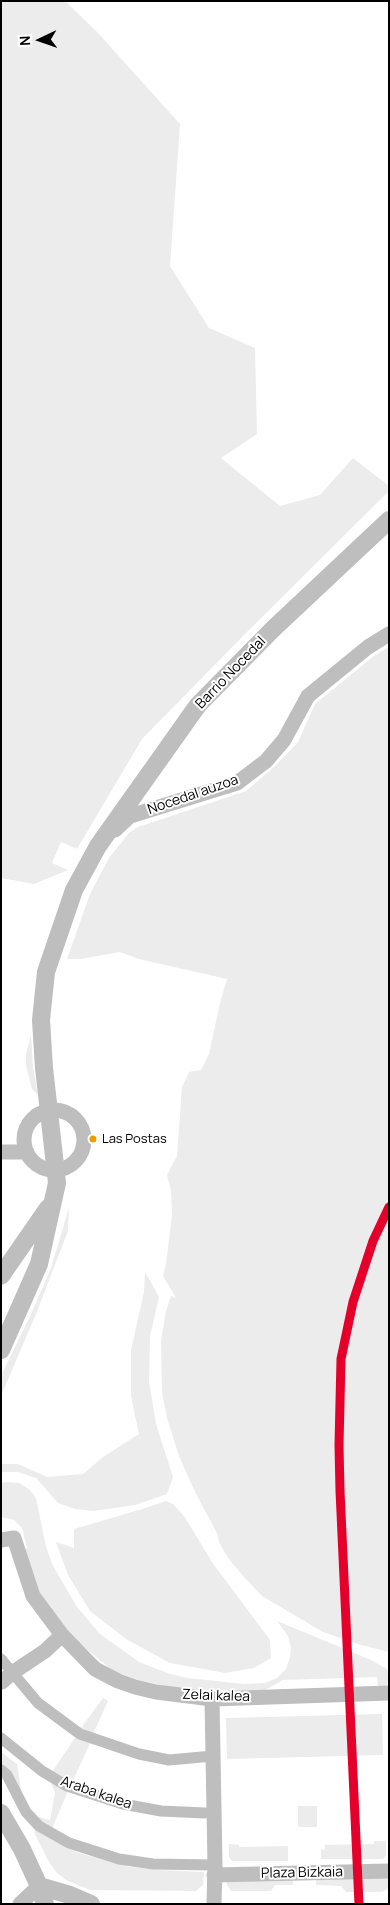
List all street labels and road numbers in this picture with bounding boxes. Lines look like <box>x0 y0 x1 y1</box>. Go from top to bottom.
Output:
street label: Barrio Nocedal <box>192 633 270 713</box>
street label: Nocedal auzoa <box>145 772 241 818</box>
street label: Zelai kalea <box>182 1686 250 1706</box>
street label: Araba kalea <box>58 1773 134 1813</box>
street label: Plaza Bizkaia <box>261 1864 343 1882</box>

